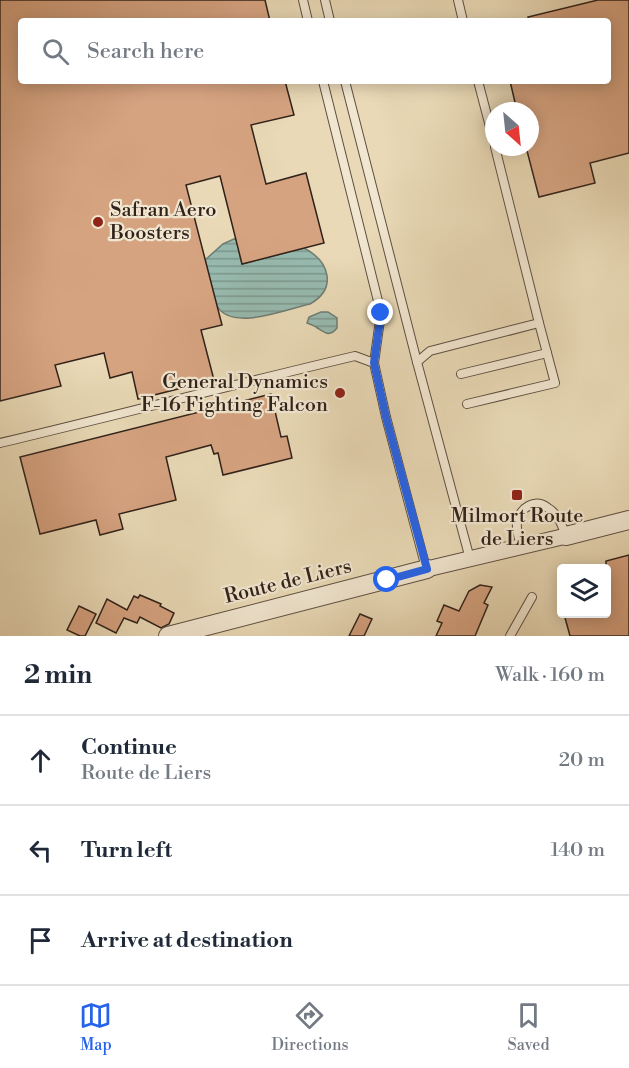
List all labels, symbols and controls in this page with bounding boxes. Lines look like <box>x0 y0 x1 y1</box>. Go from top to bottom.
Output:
search box <box>18 18 611 84</box>
icon: search <box>39 35 72 68</box>
text: Search here <box>87 38 204 65</box>
north arrow <box>485 102 539 156</box>
place label: Safran Aero Boosters <box>109 198 217 246</box>
marker: Safran Aero Boosters <box>91 215 105 229</box>
route end <box>367 299 393 325</box>
place label: General Dynamics F-16 Fighting Falcon <box>141 370 328 418</box>
marker: General Dynamics F-16 Fighting Falcon <box>333 386 347 400</box>
marker: Milmort Route de Liers <box>510 488 524 502</box>
place label: Milmort Route de Liers <box>451 504 583 552</box>
street label: Route de Liers <box>222 554 354 610</box>
map controls <box>557 564 611 618</box>
button: layers <box>557 564 611 618</box>
route start <box>373 566 399 592</box>
text: 2 min <box>24 659 92 691</box>
text: Walk · 160 m <box>495 663 605 688</box>
text: Continue <box>81 734 177 761</box>
icon: ahead <box>24 744 57 777</box>
text: 20 m <box>559 748 605 773</box>
text: Route de Liers <box>81 761 211 786</box>
icon: left <box>24 834 57 867</box>
text: Turn left <box>81 837 172 864</box>
text: 140 m <box>550 838 605 863</box>
icon: arrive <box>24 924 57 957</box>
text: Arrive at destination <box>81 927 293 954</box>
tab: Map <box>79 999 112 1055</box>
tab: Directions <box>271 999 349 1055</box>
tab: Saved <box>507 999 550 1055</box>

